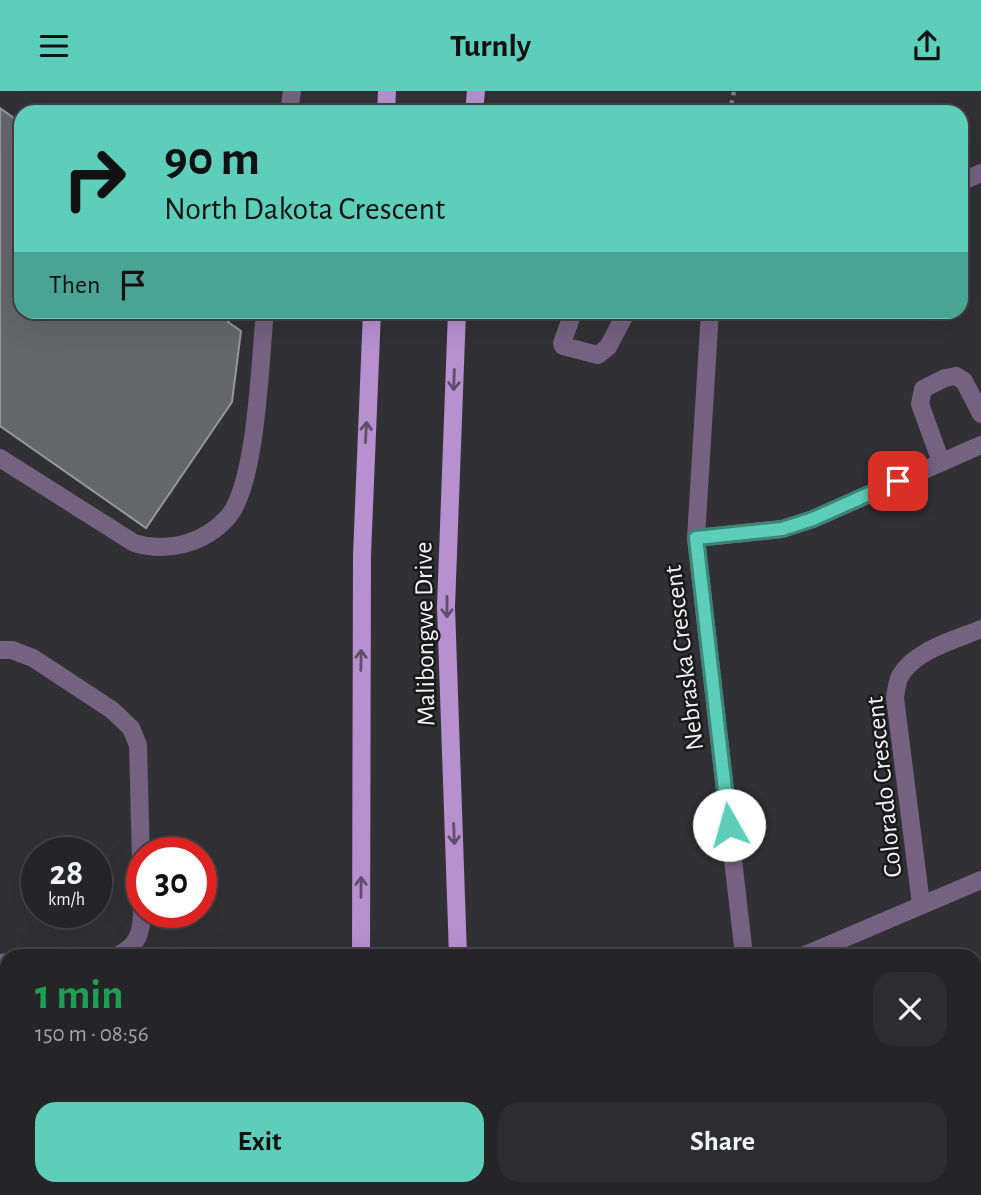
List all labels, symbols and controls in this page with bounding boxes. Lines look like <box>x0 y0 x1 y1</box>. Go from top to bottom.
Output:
icon: menu <box>35 27 73 65</box>
icon: share <box>908 27 946 65</box>
text: Turnly <box>450 30 531 62</box>
icon: right <box>49 133 140 224</box>
text: 90 m <box>164 135 260 184</box>
text: North Dakota Crescent <box>164 193 445 225</box>
icon: arrive <box>114 266 152 304</box>
text: Then <box>49 272 100 298</box>
one-way arrow <box>447 368 460 391</box>
one-way arrow <box>360 421 373 444</box>
pin <box>868 451 928 511</box>
icon: arrive <box>879 462 917 500</box>
street label: Malibongwe Drive <box>410 542 440 726</box>
street label: Nebraska Crescent <box>660 564 708 752</box>
one-way arrow <box>440 595 454 618</box>
one-way arrow <box>354 649 368 672</box>
street label: Colorado Crescent <box>862 695 906 879</box>
position arrow <box>692 788 766 862</box>
one-way arrow <box>447 823 461 846</box>
speed limit sign: 30 <box>126 837 217 928</box>
text: 28 <box>50 856 83 891</box>
one-way arrow <box>354 876 368 899</box>
text: km/h <box>48 891 85 909</box>
button: close <box>873 972 947 1046</box>
text: 1 min <box>35 974 124 1016</box>
text: 150 m · 08:56 <box>35 1023 148 1046</box>
button: Exit <box>35 1102 484 1182</box>
button: Share <box>498 1102 947 1182</box>

